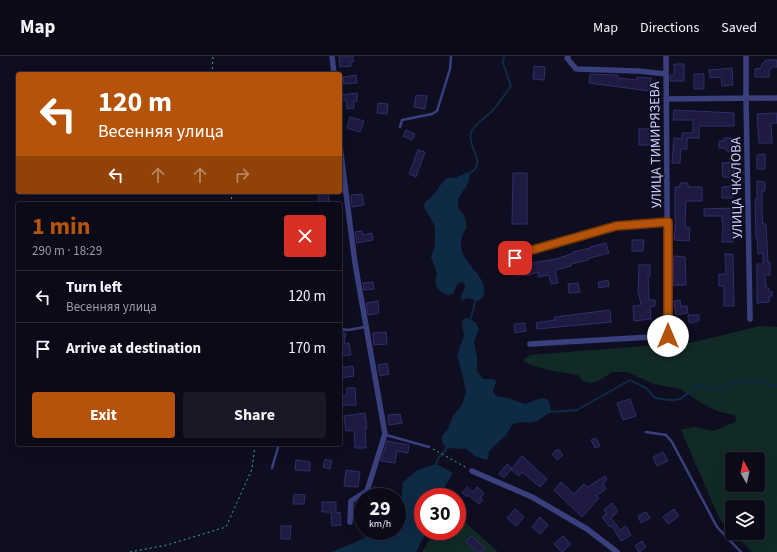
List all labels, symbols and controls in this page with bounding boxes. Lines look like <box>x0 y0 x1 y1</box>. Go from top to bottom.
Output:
text: Map <box>20 14 55 41</box>
text: Map <box>593 18 618 38</box>
text: Directions <box>640 18 699 38</box>
text: Saved <box>721 18 757 38</box>
street label: УЛИЦА ТИМИРЯЗЕВА <box>645 81 667 209</box>
text: 120 m <box>98 82 172 122</box>
icon: left <box>32 88 84 140</box>
text: Весенняя улица <box>98 119 224 144</box>
street label: УЛИЦА ЧКАЛОВА <box>726 136 748 239</box>
icon: left <box>105 164 127 186</box>
icon: ahead <box>147 164 169 186</box>
icon: ahead <box>189 164 211 186</box>
icon: right <box>231 164 253 186</box>
text: 1 min <box>32 209 90 244</box>
button: close <box>284 215 326 257</box>
pin <box>498 241 532 275</box>
text: 290 m · 18:29 <box>32 242 102 260</box>
icon: arrive <box>504 247 526 269</box>
text: Turn left <box>66 277 122 298</box>
icon: left <box>32 286 54 308</box>
text: 120 m <box>288 286 326 307</box>
text: Весенняя улица <box>66 298 157 316</box>
position arrow <box>647 315 689 357</box>
icon: arrive <box>32 338 54 360</box>
text: Arrive at destination <box>66 338 201 359</box>
text: 170 m <box>288 338 326 359</box>
button: Exit <box>32 392 175 438</box>
button: Share <box>183 392 326 438</box>
north arrow <box>725 452 765 492</box>
map controls <box>725 452 765 540</box>
speed limit sign: 30 <box>414 488 466 540</box>
text: 29 <box>369 495 391 523</box>
button: layers <box>725 500 765 540</box>
text: km/h <box>369 517 391 531</box>

